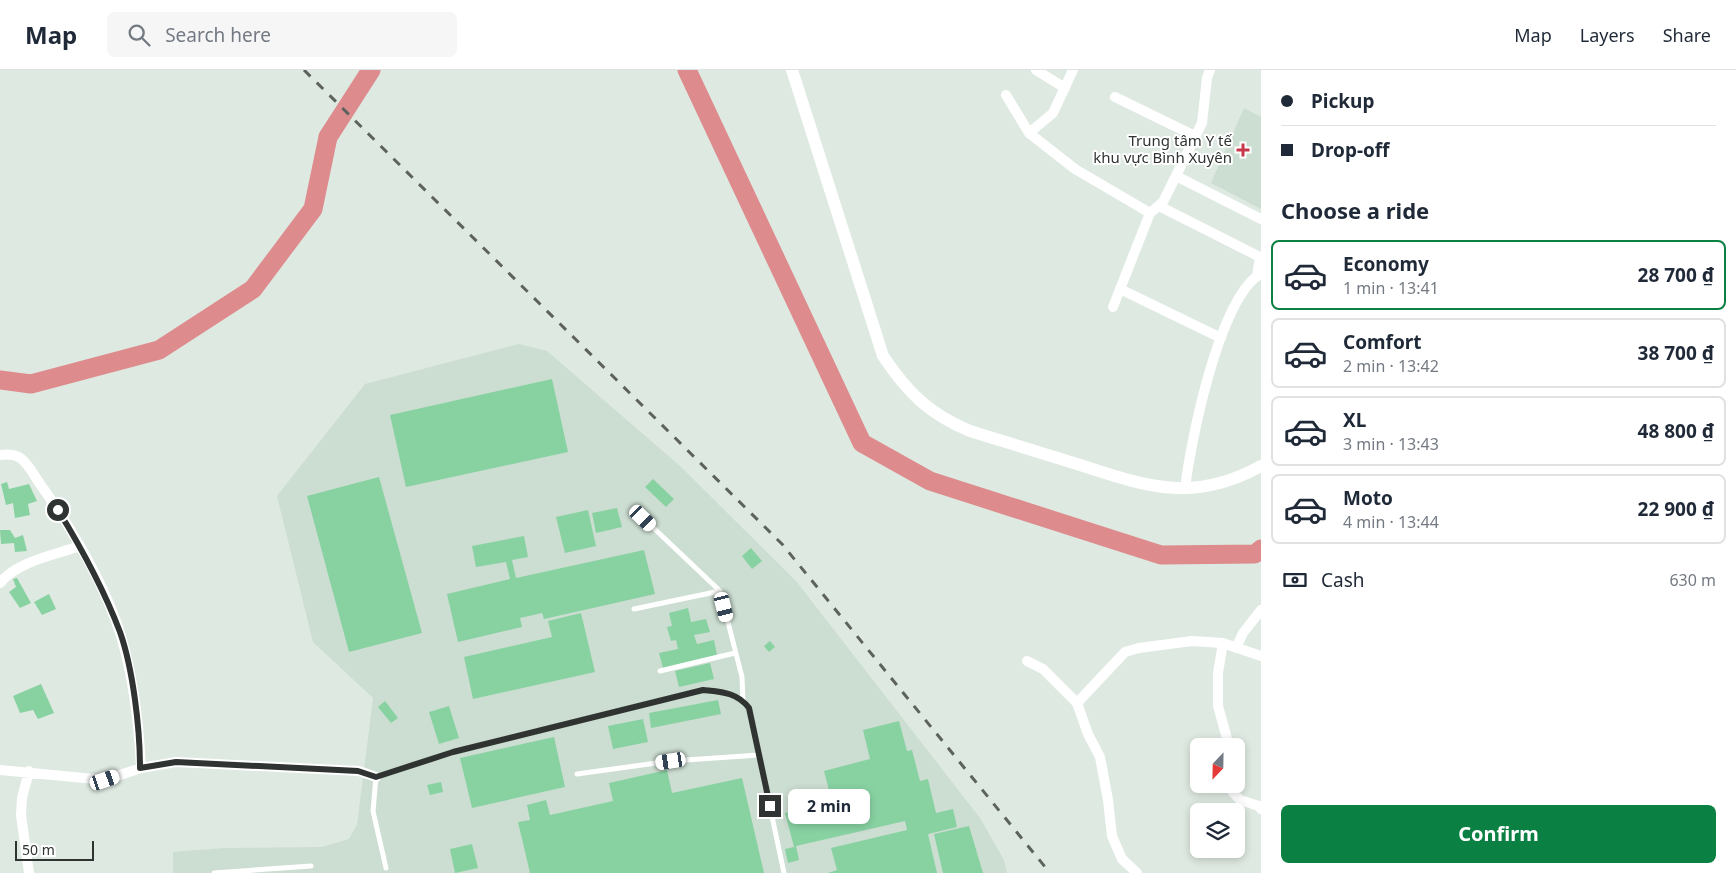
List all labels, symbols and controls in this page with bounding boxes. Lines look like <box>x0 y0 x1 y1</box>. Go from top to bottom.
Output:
search box <box>107 12 457 57</box>
text: Map <box>25 18 77 51</box>
icon: search <box>125 21 153 49</box>
text: Search here <box>165 22 271 48</box>
text: Map <box>1514 23 1552 47</box>
text: Layers <box>1580 23 1635 47</box>
text: Share <box>1663 23 1711 47</box>
text: Pickup <box>1311 88 1374 114</box>
place label: Trung tâm Y tế khu vực Bình Xuyên <box>1093 130 1233 167</box>
text: Drop-off <box>1311 137 1390 163</box>
marker: Trung tâm Y tế khu vực Bình Xuyên <box>1236 143 1250 157</box>
text: Choose a ride <box>1281 195 1429 225</box>
text: Economy <box>1343 251 1429 277</box>
icon: car <box>1283 253 1328 298</box>
text: 28 700 ₫ <box>1638 262 1714 288</box>
text: 1 min · 13:41 <box>1343 277 1439 299</box>
text: Comfort <box>1343 329 1422 355</box>
icon: car <box>1283 331 1328 376</box>
text: 38 700 ₫ <box>1638 340 1714 366</box>
text: 2 min · 13:42 <box>1343 355 1439 377</box>
text: XL <box>1343 407 1366 433</box>
icon: car <box>1283 409 1328 454</box>
text: 48 800 ₫ <box>1638 418 1714 444</box>
text: 3 min · 13:43 <box>1343 433 1439 455</box>
text: Moto <box>1343 485 1393 511</box>
icon: car <box>1283 487 1328 532</box>
text: 22 900 ₫ <box>1638 496 1714 522</box>
route start <box>47 499 69 521</box>
car <box>626 502 659 534</box>
text: 4 min · 13:44 <box>1343 511 1439 533</box>
icon: cash <box>1281 566 1309 594</box>
text: Cash <box>1321 567 1365 593</box>
text: 630 m <box>1669 569 1716 591</box>
car <box>713 591 734 623</box>
north arrow <box>1190 738 1245 792</box>
map controls <box>1190 738 1245 858</box>
car <box>655 751 686 771</box>
car <box>88 768 121 792</box>
callout: 2 min <box>788 788 870 824</box>
route end <box>759 795 781 817</box>
text: 2 min <box>807 795 851 817</box>
button: layers <box>1190 803 1245 858</box>
button: Confirm <box>1281 805 1716 863</box>
scale bar <box>15 838 94 861</box>
text: 50 m <box>22 840 55 859</box>

